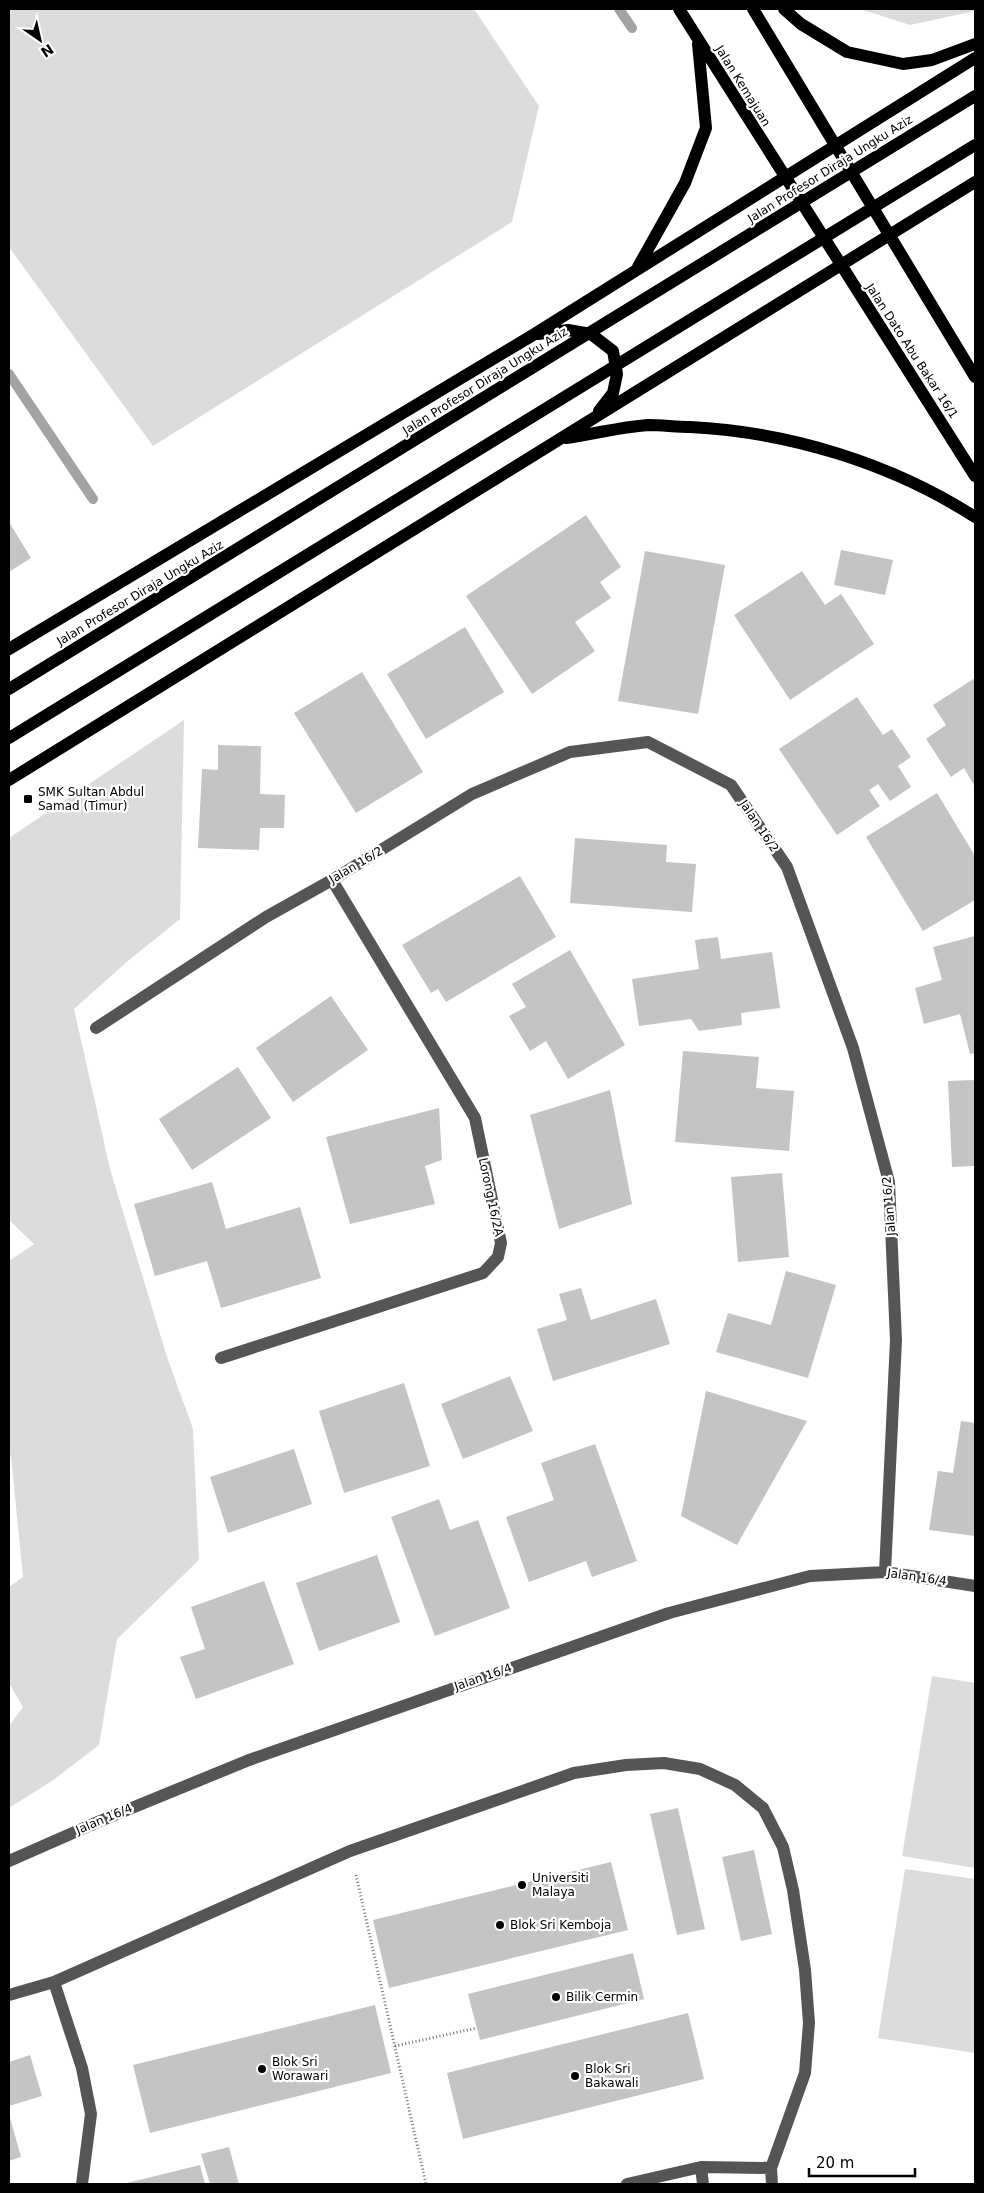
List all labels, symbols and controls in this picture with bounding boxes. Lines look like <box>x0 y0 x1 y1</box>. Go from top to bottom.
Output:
north arrow <box>15 15 65 65</box>
text: N <box>38 41 57 61</box>
street label: Jalan Kemajuan <box>712 42 773 129</box>
street label: Jalan Profesor Diraja Ungku Aziz <box>744 112 915 226</box>
street label: Jalan Dato Abu Bakar 16/1 <box>863 280 961 421</box>
street label: Jalan Profesor Diraja Ungku Aziz <box>399 324 570 438</box>
street label: Jalan Profesor Diraja Ungku Aziz <box>53 538 226 649</box>
place label: SMK Sultan Abdul Samad (Timur) <box>38 785 144 813</box>
marker: SMK Sultan Abdul Samad (Timur) <box>22 793 34 805</box>
street label: Jalan 16/2 <box>736 796 782 855</box>
street label: Jalan 16/2 <box>326 844 385 887</box>
street label: Lorong 16/2A <box>476 1156 506 1238</box>
street label: Jalan 16/2 <box>879 1176 899 1237</box>
street label: Jalan 16/4 <box>885 1566 948 1588</box>
street label: Jalan 16/4 <box>451 1661 514 1694</box>
street label: Jalan 16/4 <box>73 1801 134 1838</box>
place label: Universiti Malaya <box>532 1871 589 1899</box>
marker: Universiti Malaya <box>516 1879 528 1891</box>
place label: Blok Sri Kemboja <box>510 1918 611 1932</box>
marker: Blok Sri Kemboja <box>494 1919 506 1931</box>
place label: Bilik Cermin <box>566 1990 638 2004</box>
marker: Bilik Cermin <box>550 1991 562 2003</box>
place label: Blok Sri Worawari <box>272 2055 328 2083</box>
place label: Blok Sri Bakawali <box>585 2062 639 2090</box>
marker: Blok Sri Worawari <box>256 2063 268 2075</box>
marker: Blok Sri Bakawali <box>569 2070 581 2082</box>
scale bar <box>809 2146 915 2178</box>
text: 20 m <box>816 2154 854 2172</box>

